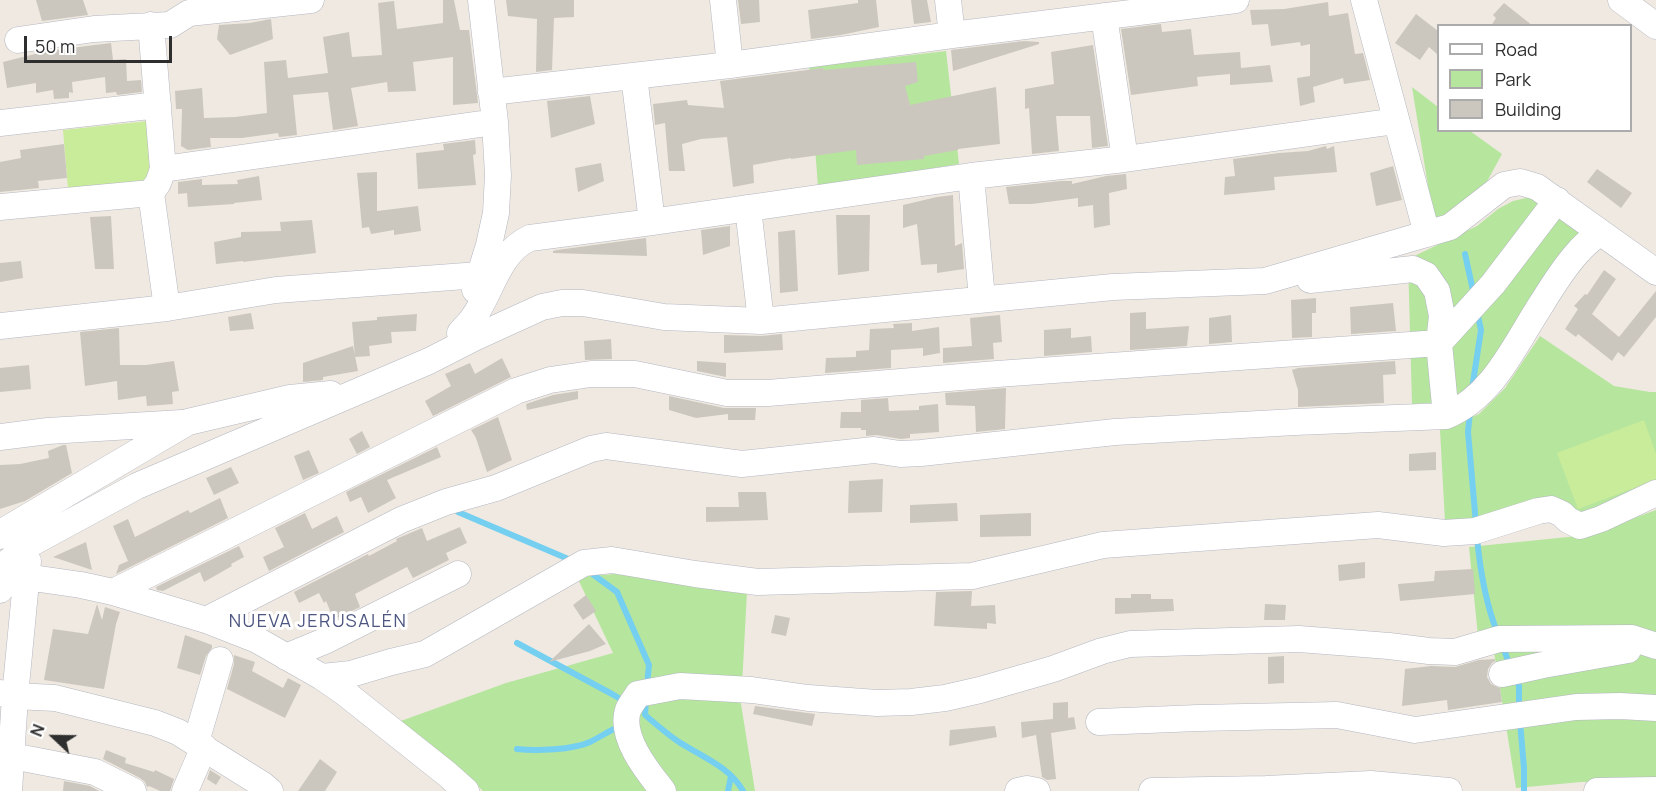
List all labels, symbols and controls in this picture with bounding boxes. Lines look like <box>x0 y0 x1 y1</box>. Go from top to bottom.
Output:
scale bar <box>27 24 176 62</box>
legend <box>1437 24 1632 132</box>
text: 50 m <box>35 34 75 58</box>
text: Road <box>1495 37 1538 61</box>
text: Park <box>1495 67 1531 91</box>
text: Building <box>1495 97 1561 121</box>
district label: NUEVA JERUSALÉN <box>229 611 407 633</box>
north arrow <box>24 707 84 767</box>
text: N <box>25 721 50 740</box>

